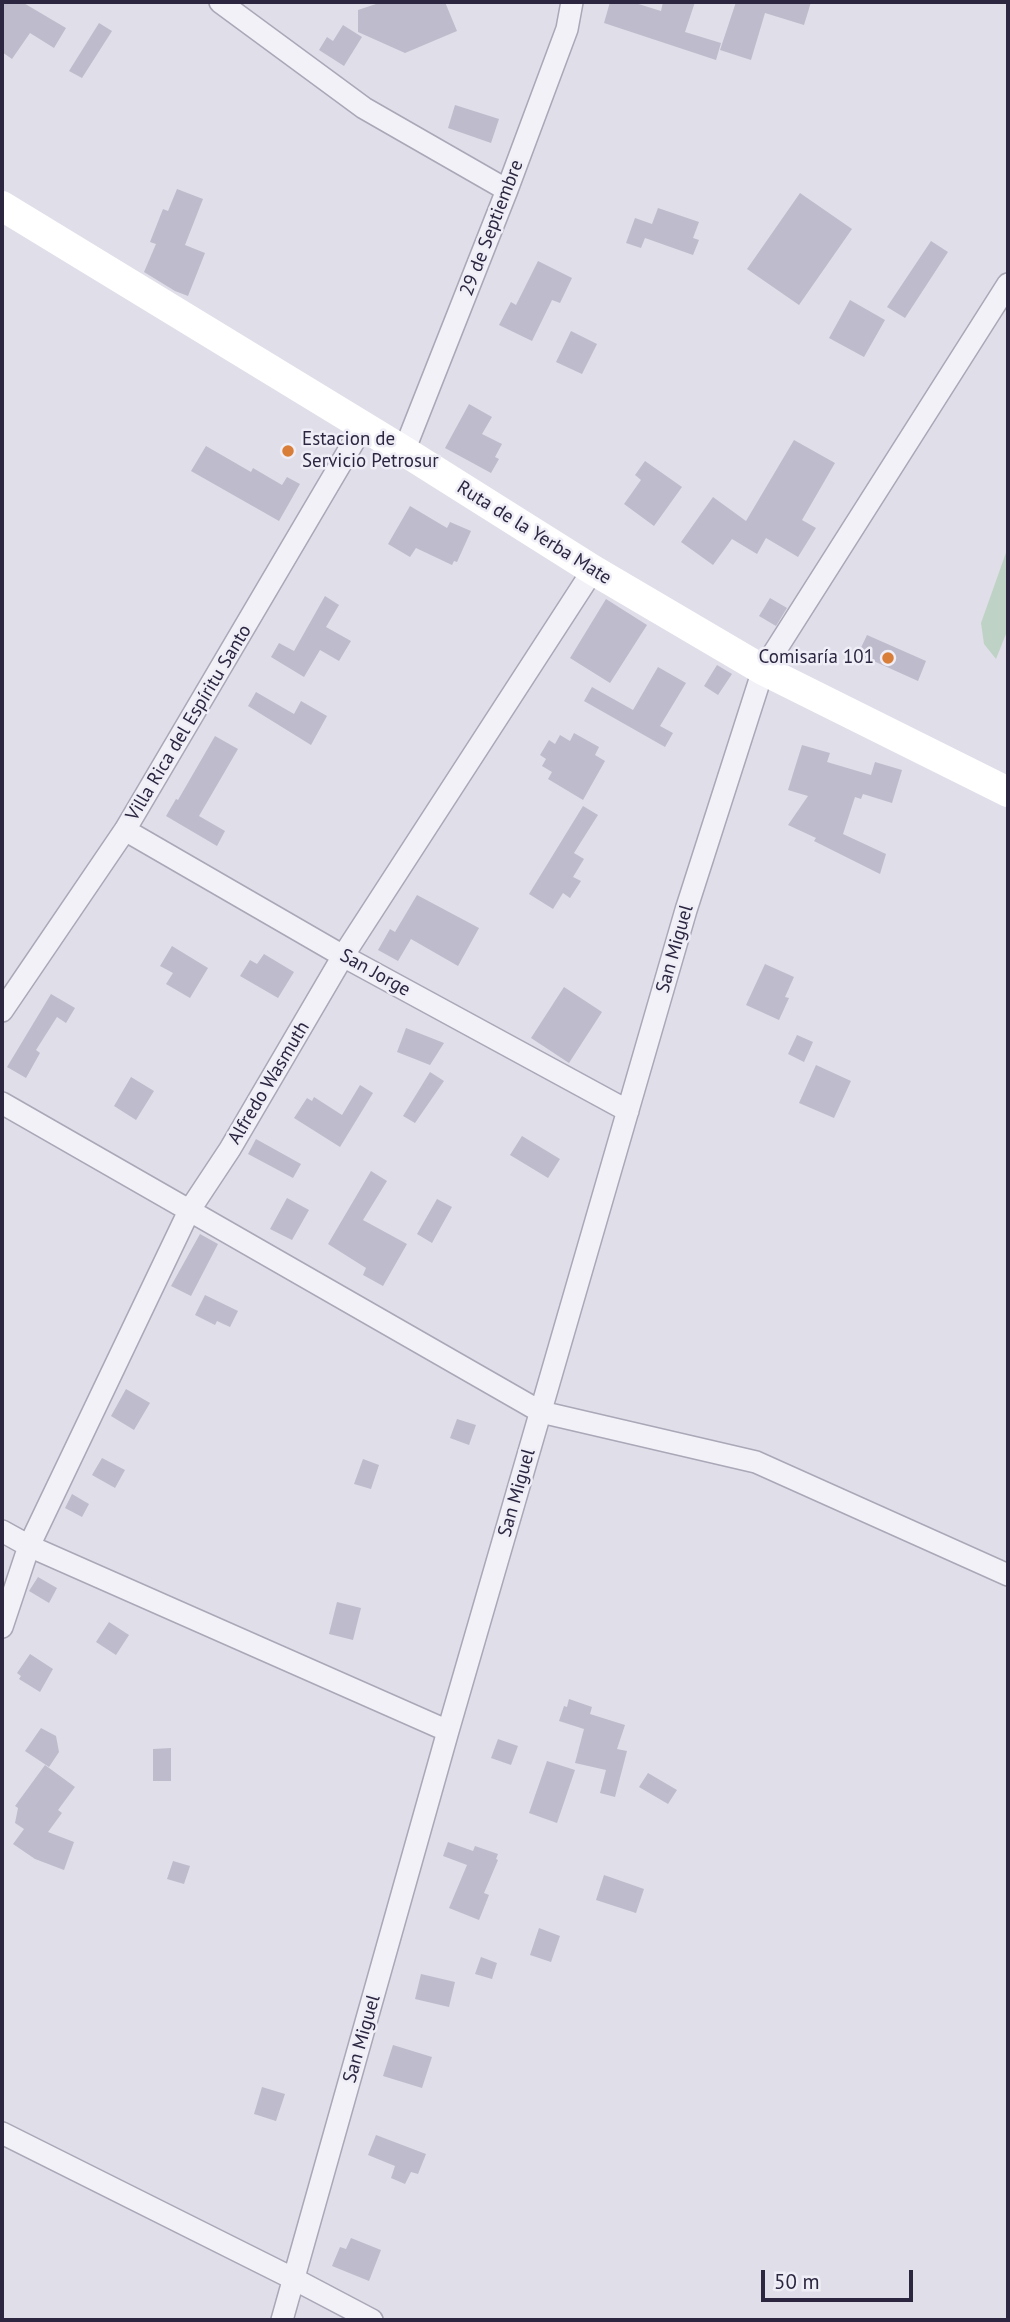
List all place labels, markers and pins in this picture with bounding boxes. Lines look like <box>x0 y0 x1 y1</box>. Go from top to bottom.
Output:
place label: Estacion de Servicio Petrosur <box>302 429 439 473</box>
marker: Estacion de Servicio Petrosur <box>280 443 296 459</box>
place label: Comisaría 101 <box>759 647 874 669</box>
marker: Comisaría 101 <box>880 650 896 666</box>

